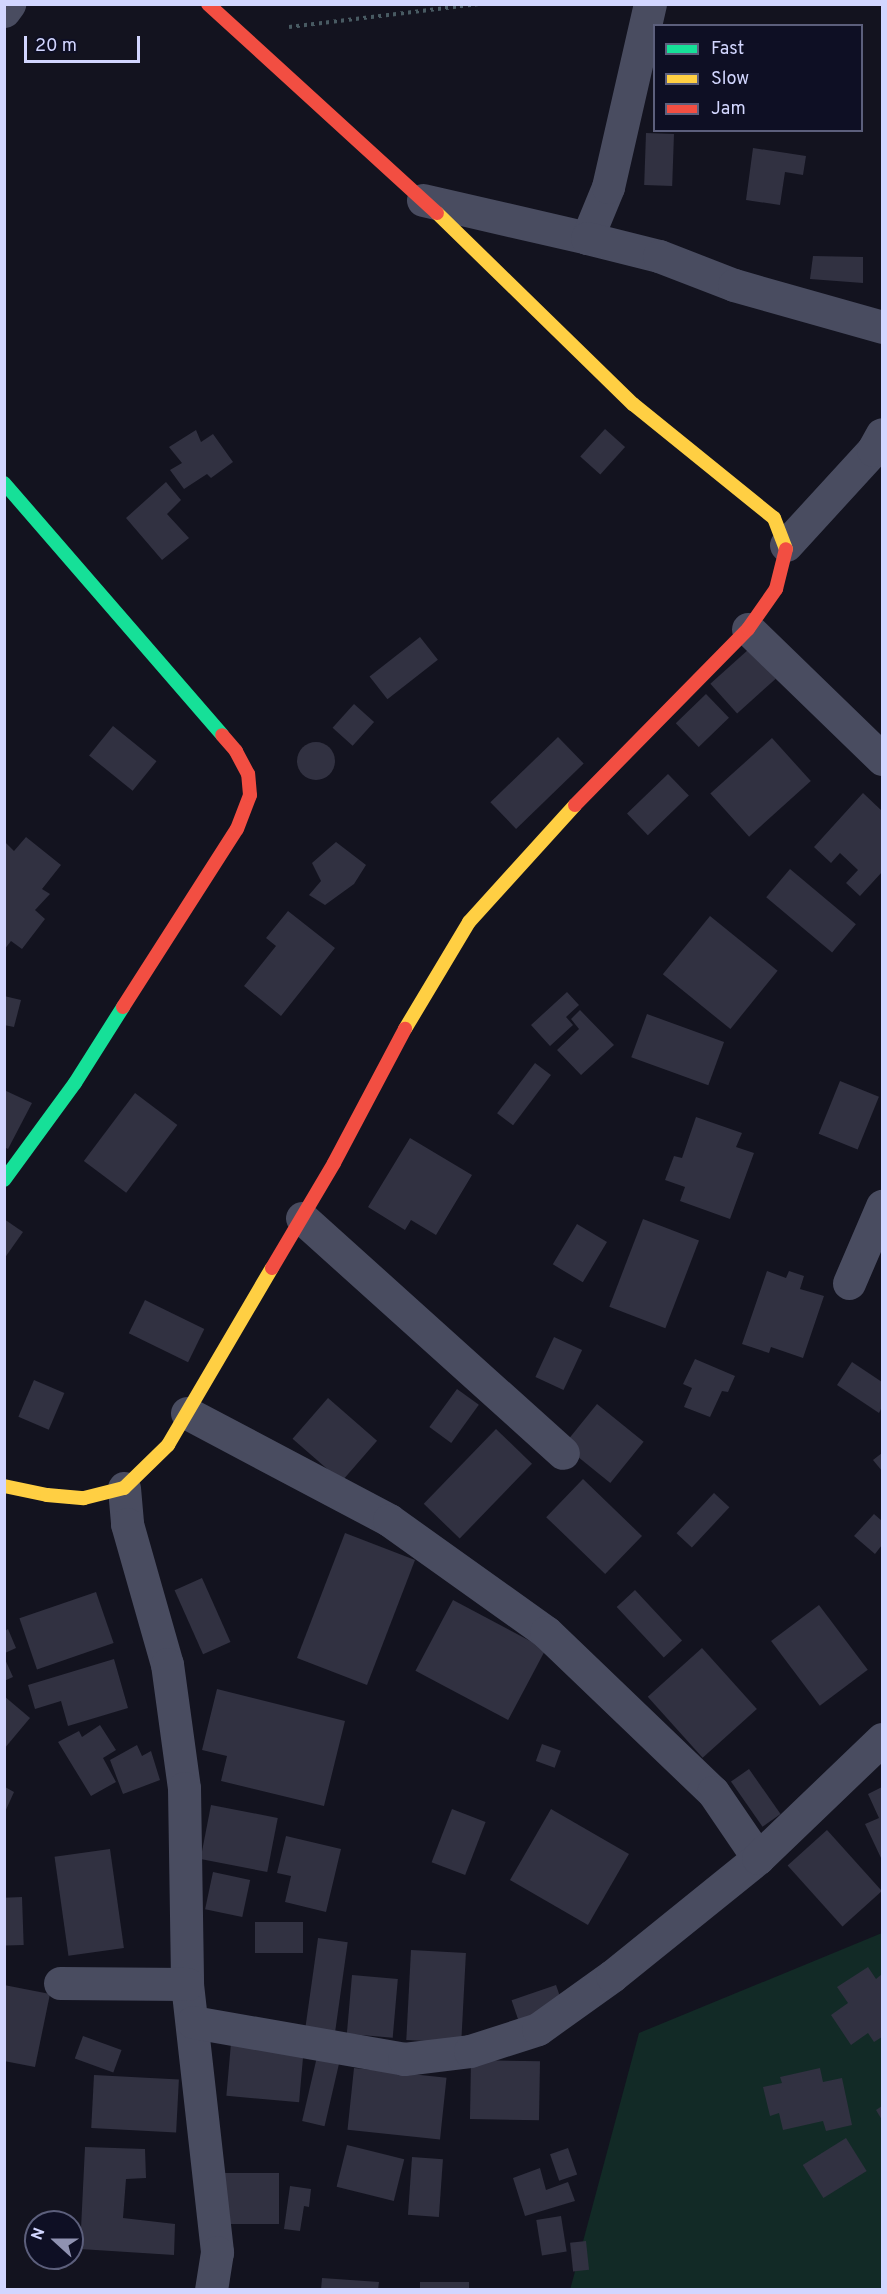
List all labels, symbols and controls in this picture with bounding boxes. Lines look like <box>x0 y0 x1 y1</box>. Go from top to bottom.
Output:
scale bar <box>27 24 142 62</box>
legend <box>653 24 863 132</box>
text: 20 m <box>35 35 77 58</box>
text: Fast <box>711 38 744 61</box>
text: Slow <box>711 68 749 91</box>
text: Jam <box>711 98 746 121</box>
north arrow <box>24 2210 84 2270</box>
text: N <box>28 2225 50 2243</box>

